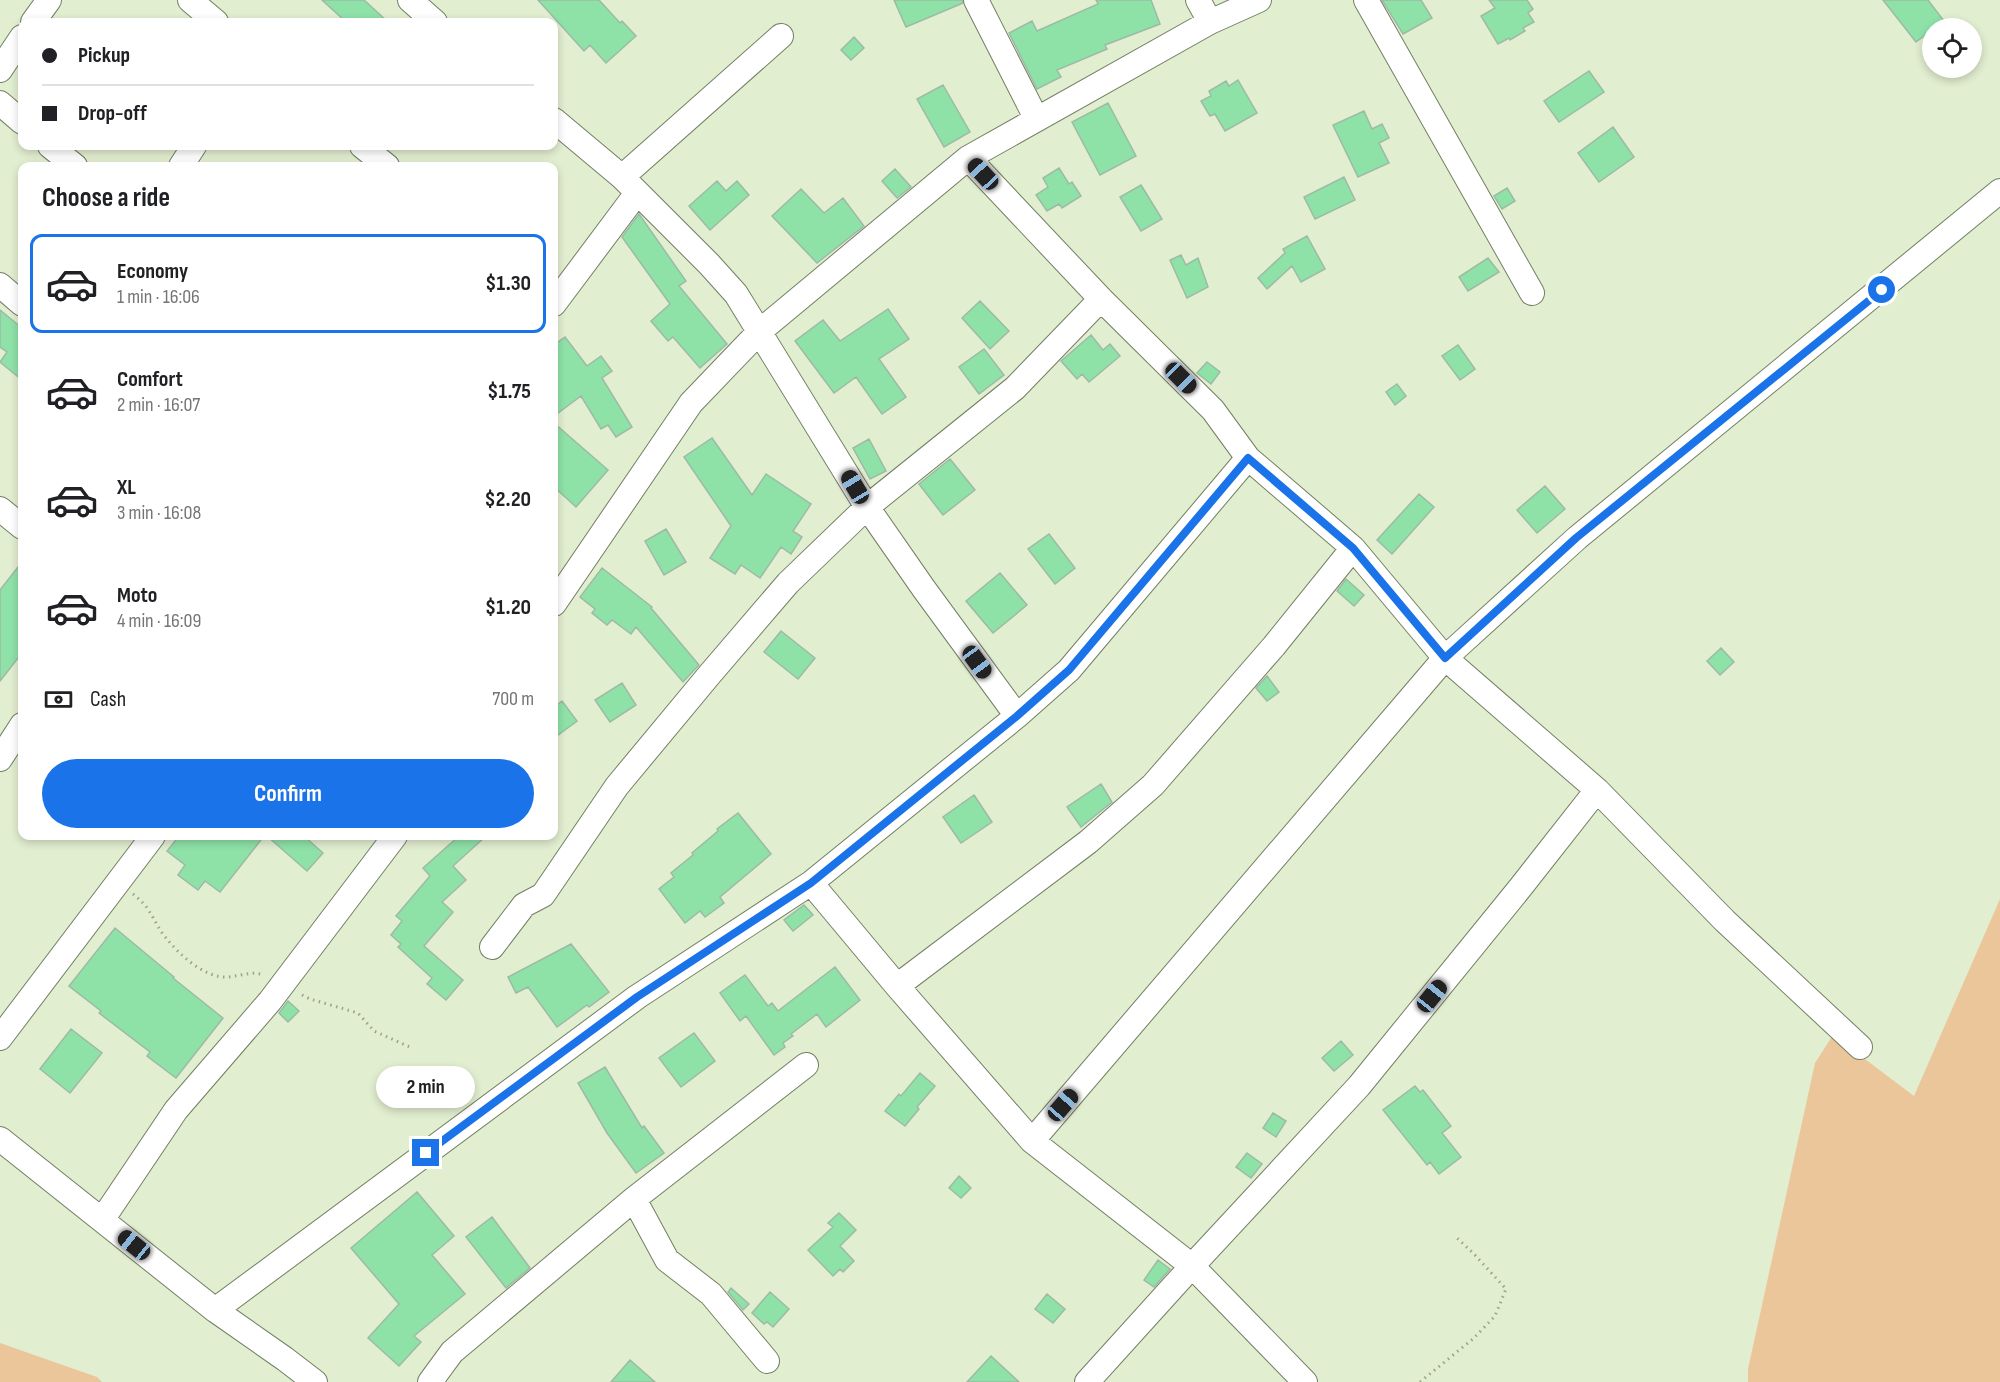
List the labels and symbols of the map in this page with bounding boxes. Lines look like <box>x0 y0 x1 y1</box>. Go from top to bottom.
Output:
car <box>964 155 1002 193</box>
route start <box>1868 276 1895 303</box>
car <box>1162 359 1200 397</box>
car <box>838 467 872 507</box>
car <box>959 642 995 682</box>
car <box>1414 976 1450 1016</box>
callout: 2 min <box>376 1066 476 1108</box>
car <box>1044 1086 1082 1124</box>
route end <box>412 1139 439 1166</box>
car <box>114 1227 154 1263</box>

